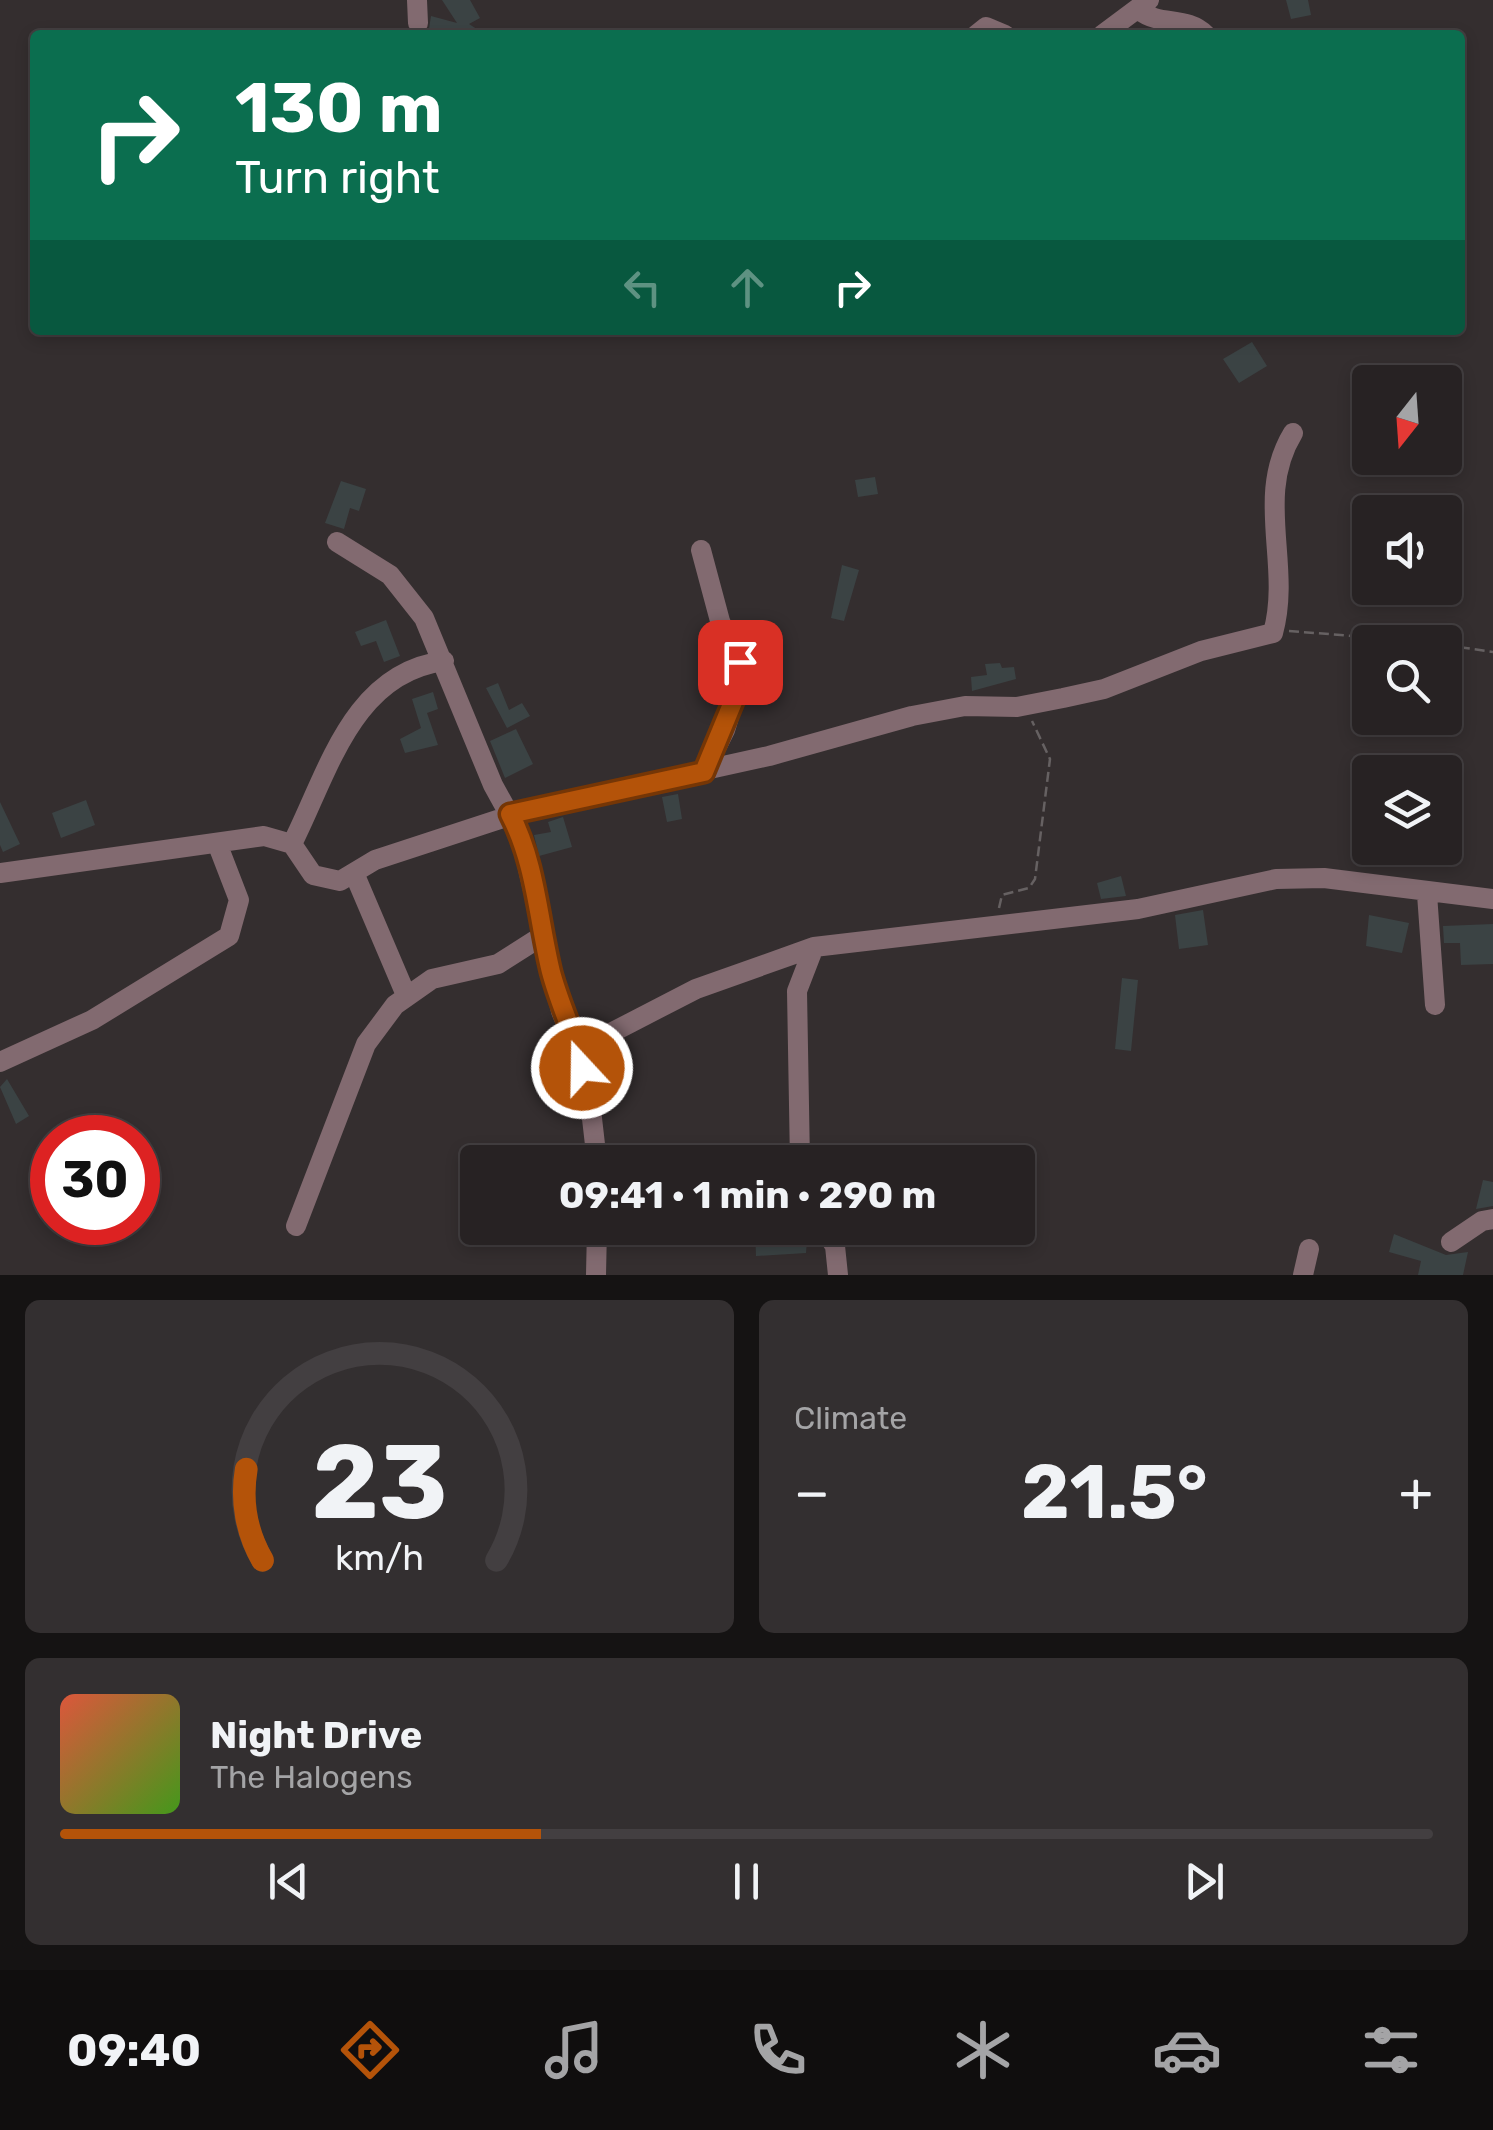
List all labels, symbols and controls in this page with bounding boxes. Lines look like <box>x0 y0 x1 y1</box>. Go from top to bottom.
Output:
text: 130 m <box>235 67 443 150</box>
icon: right <box>70 70 200 200</box>
text: Turn right <box>235 151 439 204</box>
icon: left <box>615 260 670 315</box>
icon: ahead <box>720 260 775 315</box>
icon: right <box>825 260 880 315</box>
north arrow <box>1352 365 1462 475</box>
map controls <box>1352 365 1462 865</box>
button: sound <box>1352 495 1462 605</box>
pin <box>698 620 783 705</box>
button: search <box>1352 625 1462 735</box>
icon: arrive <box>713 635 768 690</box>
button: layers <box>1352 755 1462 865</box>
position arrow <box>530 1016 634 1120</box>
speed limit sign: 30 <box>30 1115 160 1245</box>
text: 09:41 · 1 min · 290 m <box>559 1172 936 1218</box>
text: Climate <box>794 1399 907 1437</box>
text: 23 <box>311 1421 448 1544</box>
text: 21.5° <box>1021 1448 1208 1537</box>
text: − <box>794 1460 830 1525</box>
text: + <box>1399 1460 1433 1525</box>
text: km/h <box>335 1537 424 1579</box>
text: Night Drive <box>210 1712 422 1758</box>
text: The Halogens <box>210 1758 413 1796</box>
icon: previous <box>261 1854 316 1909</box>
icon: pause <box>719 1854 774 1909</box>
icon: next <box>1177 1854 1232 1909</box>
icon: directions <box>335 2015 405 2085</box>
icon: music <box>539 2015 609 2085</box>
icon: phone <box>743 2015 813 2085</box>
icon: climate <box>948 2015 1018 2085</box>
icon: car <box>1152 2015 1222 2085</box>
icon: filters <box>1356 2015 1426 2085</box>
text: 09:40 <box>67 2024 201 2077</box>

